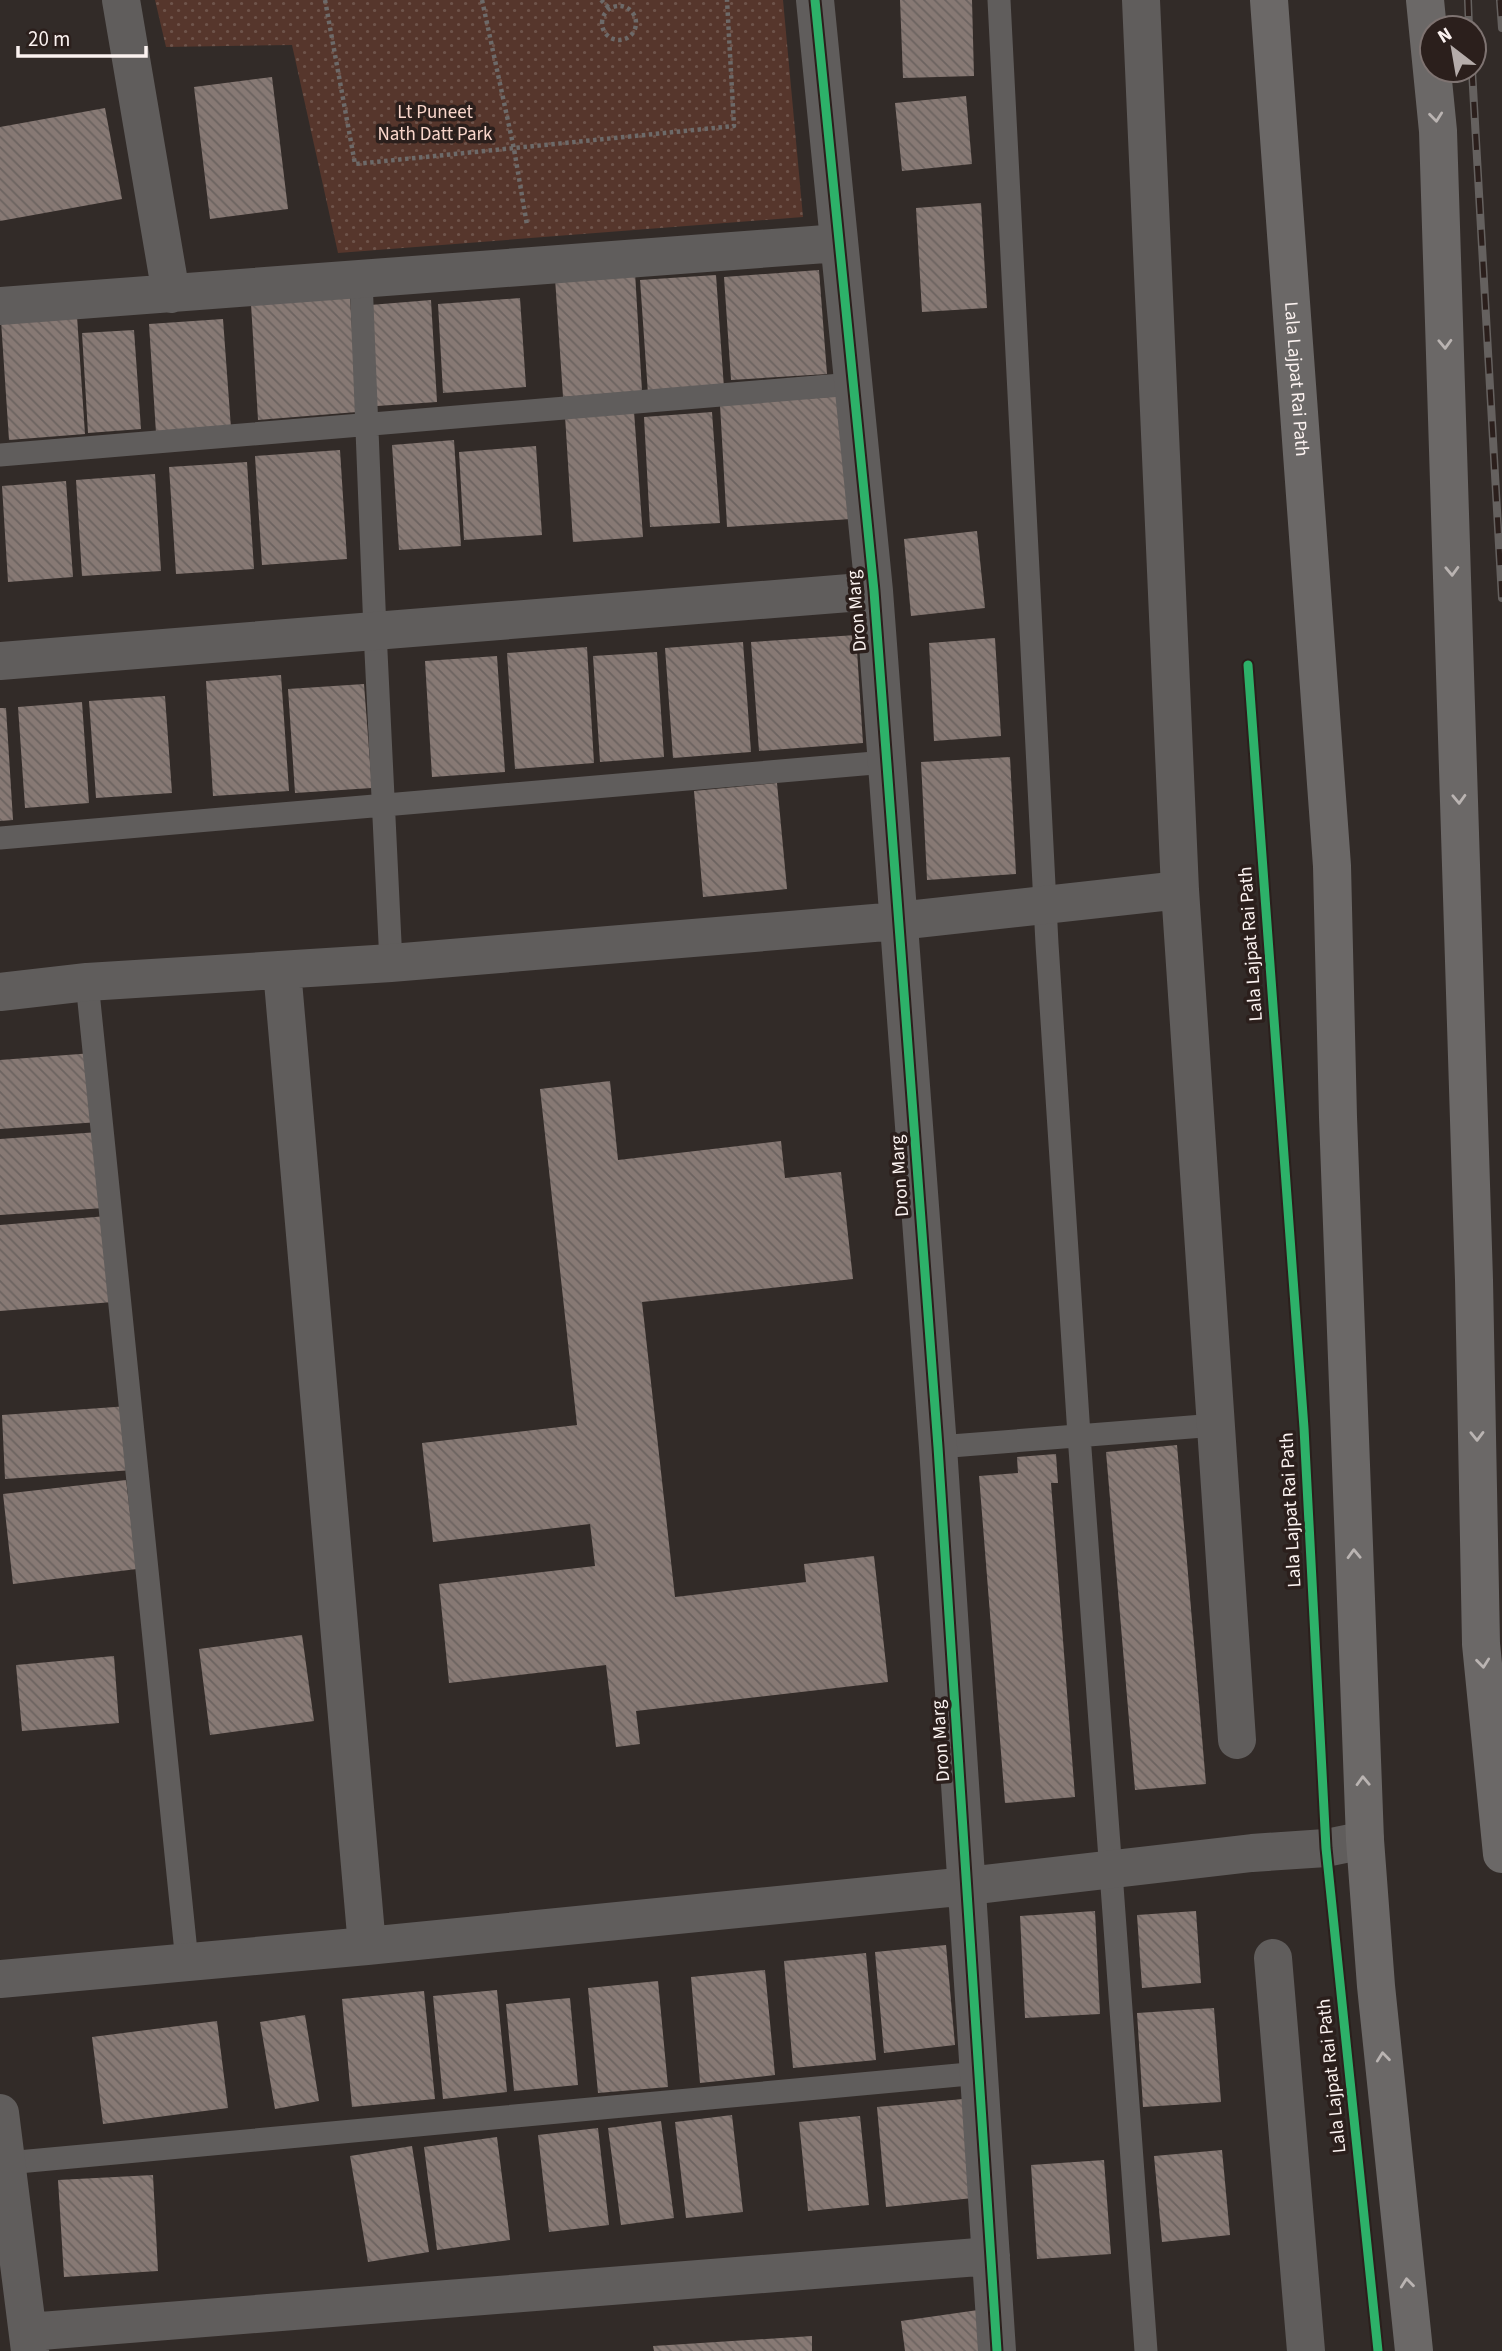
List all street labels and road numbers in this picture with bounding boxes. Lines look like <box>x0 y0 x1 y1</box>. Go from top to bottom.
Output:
street label: Lala Lajpat Rai Path <box>1277 301 1316 457</box>
street label: Dron Marg <box>840 569 874 653</box>
street label: Lala Lajpat Rai Path <box>1232 866 1270 1022</box>
street label: Dron Marg <box>884 1134 916 1218</box>
street label: Lala Lajpat Rai Path <box>1273 1432 1309 1588</box>
street label: Dron Marg <box>925 1699 957 1783</box>
street label: Lala Lajpat Rai Path <box>1310 1997 1354 2155</box>

